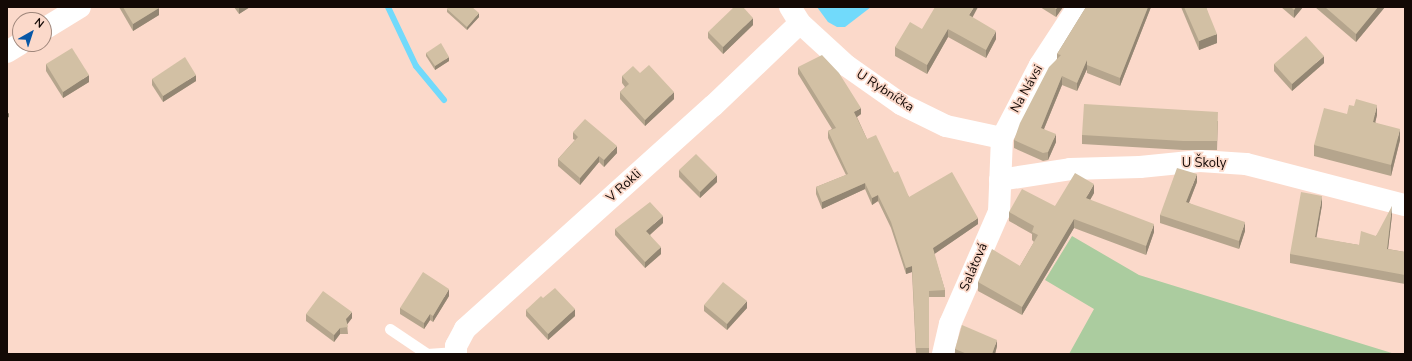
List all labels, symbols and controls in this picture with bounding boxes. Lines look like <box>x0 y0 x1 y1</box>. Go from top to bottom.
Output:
north arrow <box>12 12 52 52</box>
text: N <box>31 15 47 31</box>
street label: Na Návsi <box>1008 62 1046 116</box>
street label: U Rybníčka <box>853 67 917 115</box>
street label: U Školy <box>1182 155 1226 171</box>
street label: V Rokli <box>603 166 645 206</box>
street label: Salátová <box>957 241 991 293</box>

